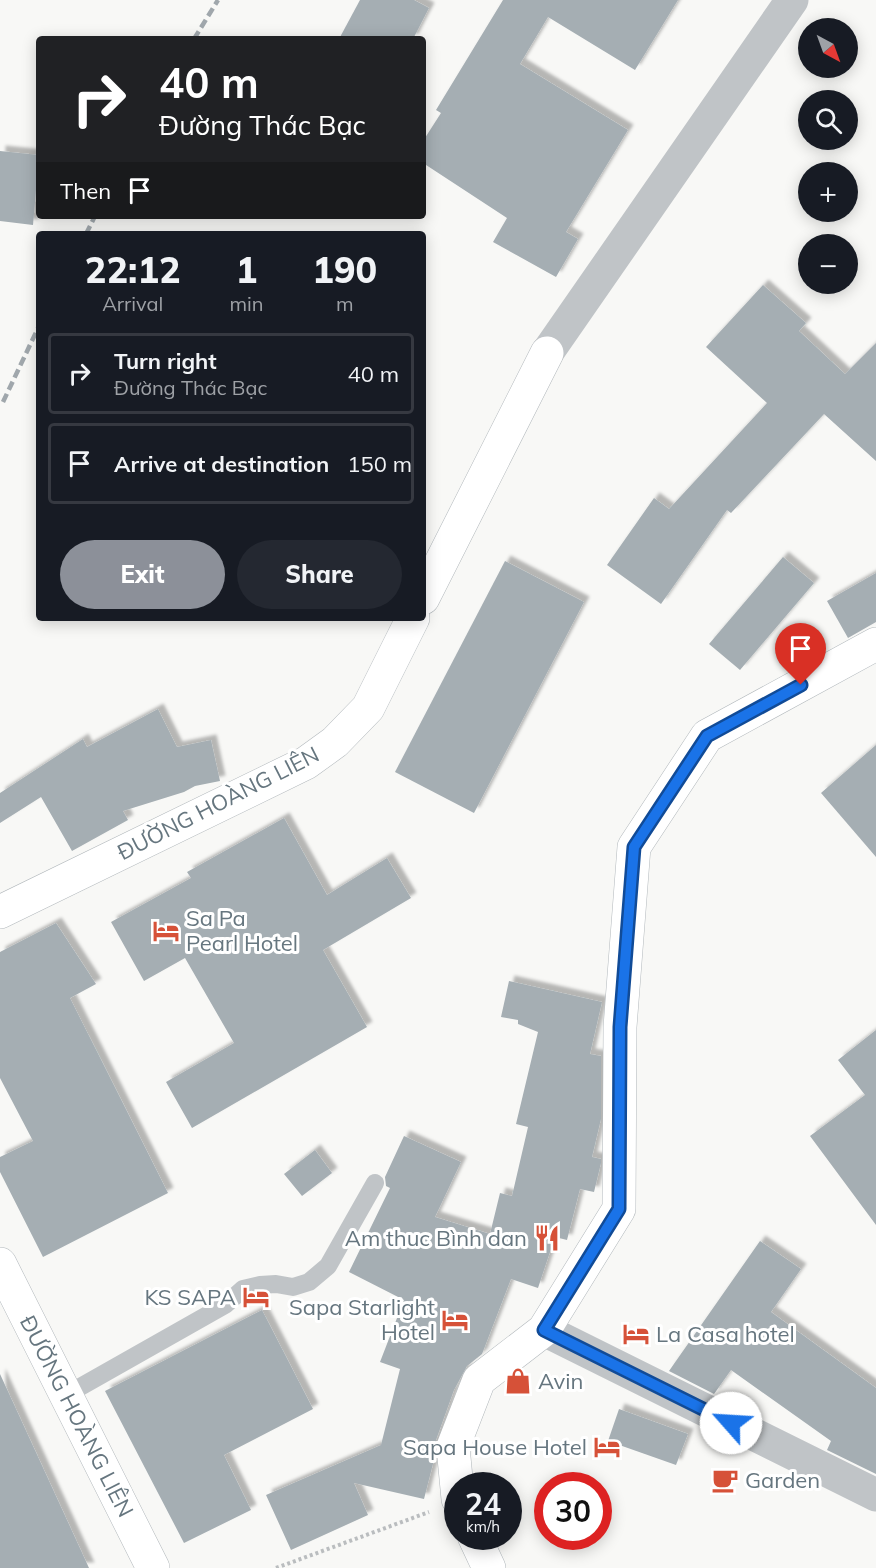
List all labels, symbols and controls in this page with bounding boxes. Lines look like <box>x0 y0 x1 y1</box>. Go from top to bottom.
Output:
north arrow <box>798 18 858 78</box>
map controls <box>798 18 858 294</box>
text: 40 m <box>159 56 259 109</box>
icon: right <box>60 60 138 138</box>
button: search <box>798 90 858 150</box>
text: Đường Thác Bạc <box>159 108 366 142</box>
button: + <box>798 162 858 222</box>
icon: arrive <box>123 174 156 207</box>
text: Then <box>60 177 111 205</box>
button: − <box>798 234 858 294</box>
text: 22:12 <box>85 247 181 292</box>
text: 1 <box>236 247 257 292</box>
text: 190 <box>312 247 377 292</box>
text: Arrival <box>102 291 163 316</box>
text: min <box>229 291 264 316</box>
text: m <box>336 291 354 316</box>
text: Turn right <box>114 347 217 375</box>
icon: right <box>63 357 96 390</box>
text: 40 m <box>348 360 399 388</box>
text: Đường Thác Bạc <box>114 375 267 400</box>
icon: arrive <box>63 447 96 480</box>
text: Arrive at destination <box>114 450 329 478</box>
text: 150 m <box>347 450 412 478</box>
button: Exit <box>60 540 225 609</box>
button: Share <box>237 540 402 609</box>
pin <box>775 623 826 685</box>
icon: arrive <box>784 632 817 665</box>
street label: ĐƯỜNG HOÀNG LIÊN <box>112 740 324 866</box>
place label: Sa Pa Pearl Hotel <box>186 904 298 957</box>
hotel icon: Sa Pa Pearl Hotel <box>151 916 181 946</box>
restaurant icon: Am thuc Bình dan <box>532 1223 562 1253</box>
place label: Am thuc Bình dan <box>345 1224 527 1252</box>
hotel icon: KS SAPA <box>241 1282 271 1312</box>
place label: KS SAPA <box>144 1283 236 1311</box>
place label: Sapa Starlight Hotel <box>289 1293 435 1346</box>
hotel icon: Sapa Starlight Hotel <box>440 1305 470 1335</box>
street label: ĐƯỜNG HOÀNG LIÊN <box>14 1310 140 1522</box>
hotel icon: La Casa hotel <box>621 1319 651 1349</box>
place label: La Casa hotel <box>656 1320 795 1348</box>
shop icon: Avin <box>503 1366 533 1396</box>
place label: Avin <box>538 1367 583 1395</box>
position arrow <box>699 1391 763 1455</box>
hotel icon: Sapa House Hotel <box>592 1432 622 1462</box>
place label: Sapa House Hotel <box>403 1433 587 1461</box>
cafe icon: Garden <box>710 1465 740 1495</box>
place label: Garden <box>745 1466 820 1494</box>
speed limit sign: 30 <box>534 1472 612 1550</box>
text: 24 <box>465 1485 501 1523</box>
text: km/h <box>466 1517 500 1536</box>

